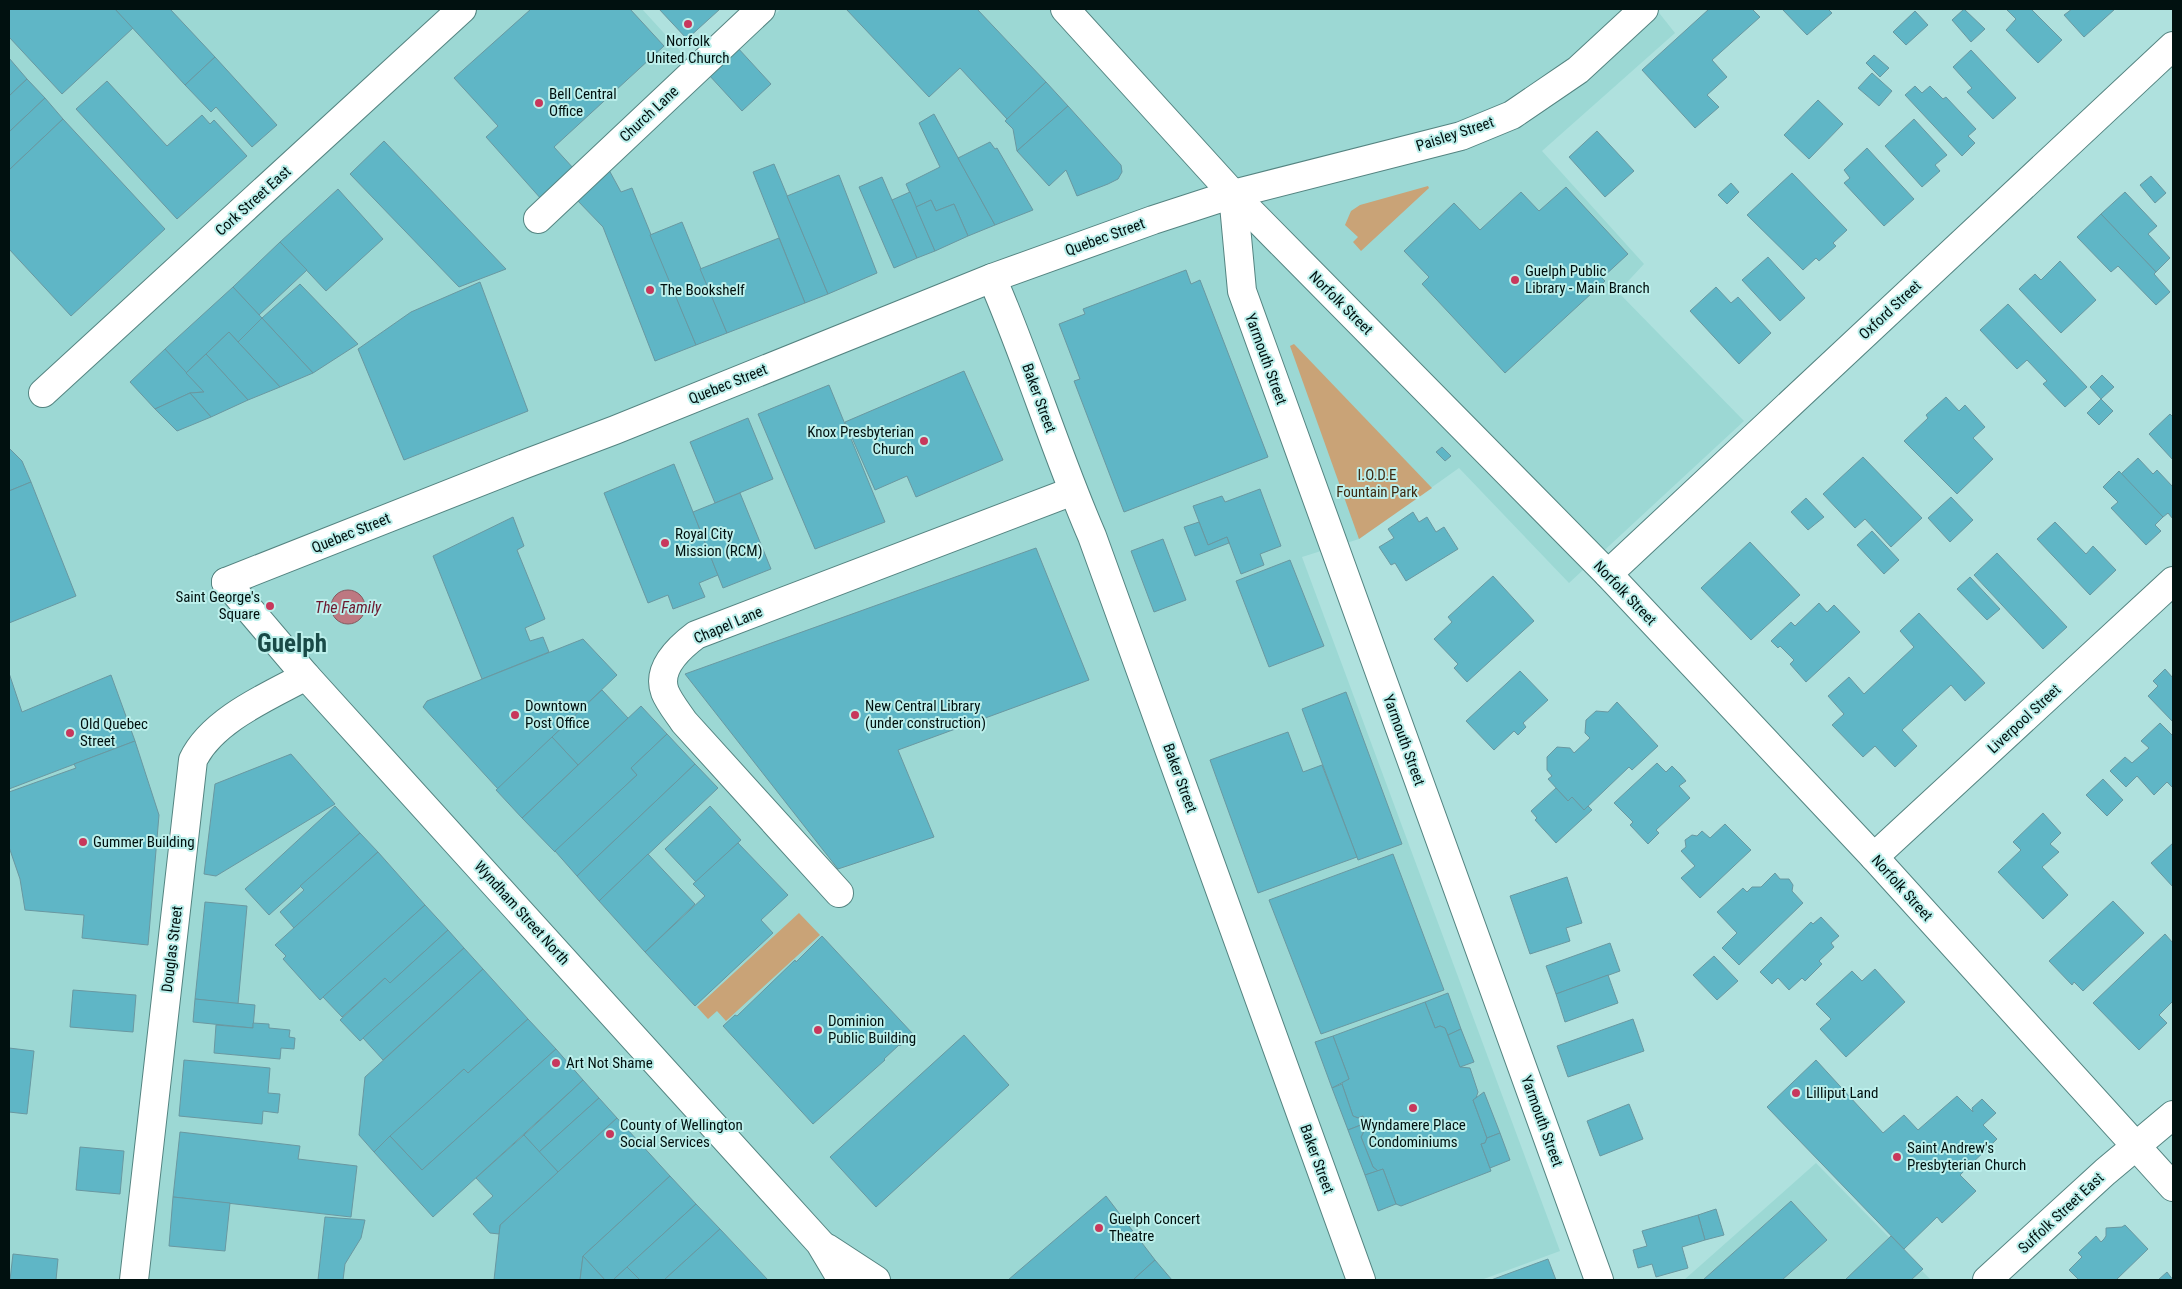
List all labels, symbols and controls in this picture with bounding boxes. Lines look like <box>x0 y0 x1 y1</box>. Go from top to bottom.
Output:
marker: Norfolk United Church <box>682 18 694 30</box>
place label: Norfolk United Church <box>646 32 730 67</box>
street label: Church Lane <box>616 82 682 146</box>
place label: Bell Central Office <box>549 85 617 120</box>
marker: Bell Central Office <box>533 97 545 109</box>
street label: Paisley Street <box>1414 113 1496 155</box>
street label: Cork Street East <box>212 162 294 240</box>
street label: Quebec Street <box>1063 214 1147 260</box>
place label: Guelph Public Library - Main Branch <box>1525 262 1650 297</box>
street label: Norfolk Street <box>1305 267 1377 339</box>
marker: Guelph Public Library - Main Branch <box>1509 274 1521 286</box>
street label: Oxford Street <box>1855 277 1925 343</box>
place label: The Bookshelf <box>660 281 745 299</box>
marker: The Bookshelf <box>644 284 656 296</box>
street label: Yarmouth Street <box>1241 311 1291 407</box>
street label: Quebec Street <box>686 360 770 408</box>
street label: Baker Street <box>1018 361 1060 435</box>
place label: Knox Presbyterian Church <box>807 423 914 458</box>
marker: Knox Presbyterian Church <box>918 435 930 447</box>
park label: I.O.D.E Fountain Park <box>1336 466 1418 501</box>
street label: Quebec Street <box>309 509 393 557</box>
place label: Royal City Mission (RCM) <box>675 525 762 560</box>
marker: Royal City Mission (RCM) <box>659 537 671 549</box>
street label: Norfolk Street <box>1590 557 1660 629</box>
place label: Saint George's Square <box>175 588 260 623</box>
water label: The Family <box>315 598 382 617</box>
marker: Saint George's Square <box>264 600 276 612</box>
street label: Chapel Lane <box>691 602 765 648</box>
district label: Guelph <box>257 629 327 658</box>
street label: Liverpool Street <box>1984 681 2064 757</box>
street label: Yarmouth Street <box>1379 692 1429 788</box>
place label: Downtown Post Office <box>525 697 590 732</box>
place label: New Central Library (under construction) <box>865 697 986 732</box>
marker: Downtown Post Office <box>509 709 521 721</box>
marker: New Central Library (under construction) <box>849 709 861 721</box>
place label: Old Quebec Street <box>80 715 148 750</box>
marker: Old Quebec Street <box>64 727 76 739</box>
street label: Baker Street <box>1159 741 1201 815</box>
place label: Gummer Building <box>93 833 195 851</box>
marker: Gummer Building <box>77 836 89 848</box>
street label: Norfolk Street <box>1868 851 1936 925</box>
street label: Wyndham Street North <box>471 857 573 969</box>
street label: Douglas Street <box>158 905 186 993</box>
place label: Dominion Public Building <box>828 1012 916 1047</box>
marker: Dominion Public Building <box>812 1024 824 1036</box>
place label: Art Not Shame <box>566 1054 653 1072</box>
marker: Art Not Shame <box>550 1057 562 1069</box>
street label: Yarmouth Street <box>1517 1073 1567 1169</box>
place label: Lilliput Land <box>1806 1084 1878 1102</box>
marker: Lilliput Land <box>1790 1087 1802 1099</box>
marker: Wyndamere Place Condominiums <box>1407 1102 1419 1114</box>
place label: County of Wellington Social Services <box>620 1116 743 1151</box>
place label: Wyndamere Place Condominiums <box>1360 1116 1466 1151</box>
street label: Baker Street <box>1296 1122 1338 1196</box>
marker: County of Wellington Social Services <box>604 1128 616 1140</box>
place label: Saint Andrew's Presbyterian Church <box>1907 1139 2026 1174</box>
marker: Saint Andrew's Presbyterian Church <box>1891 1151 1903 1163</box>
street label: Suffolk Street East <box>2015 1169 2107 1257</box>
place label: Guelph Concert Theatre <box>1109 1210 1200 1245</box>
marker: Guelph Concert Theatre <box>1093 1222 1105 1234</box>

